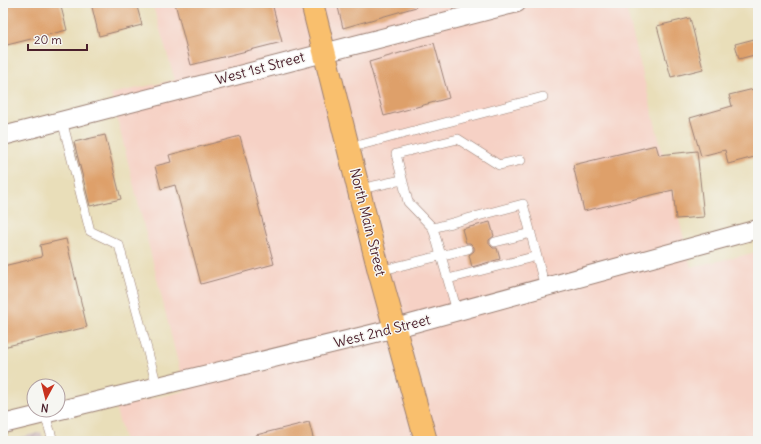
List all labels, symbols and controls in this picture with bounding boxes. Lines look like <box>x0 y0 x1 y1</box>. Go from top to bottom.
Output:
scale bar <box>28 26 87 52</box>
text: 20 m <box>34 32 62 47</box>
street label: West 1st Street <box>213 47 307 89</box>
street label: North Main Street <box>346 166 390 278</box>
street label: West 2nd Street <box>332 310 432 352</box>
north arrow <box>26 378 66 418</box>
text: N <box>40 401 49 415</box>

